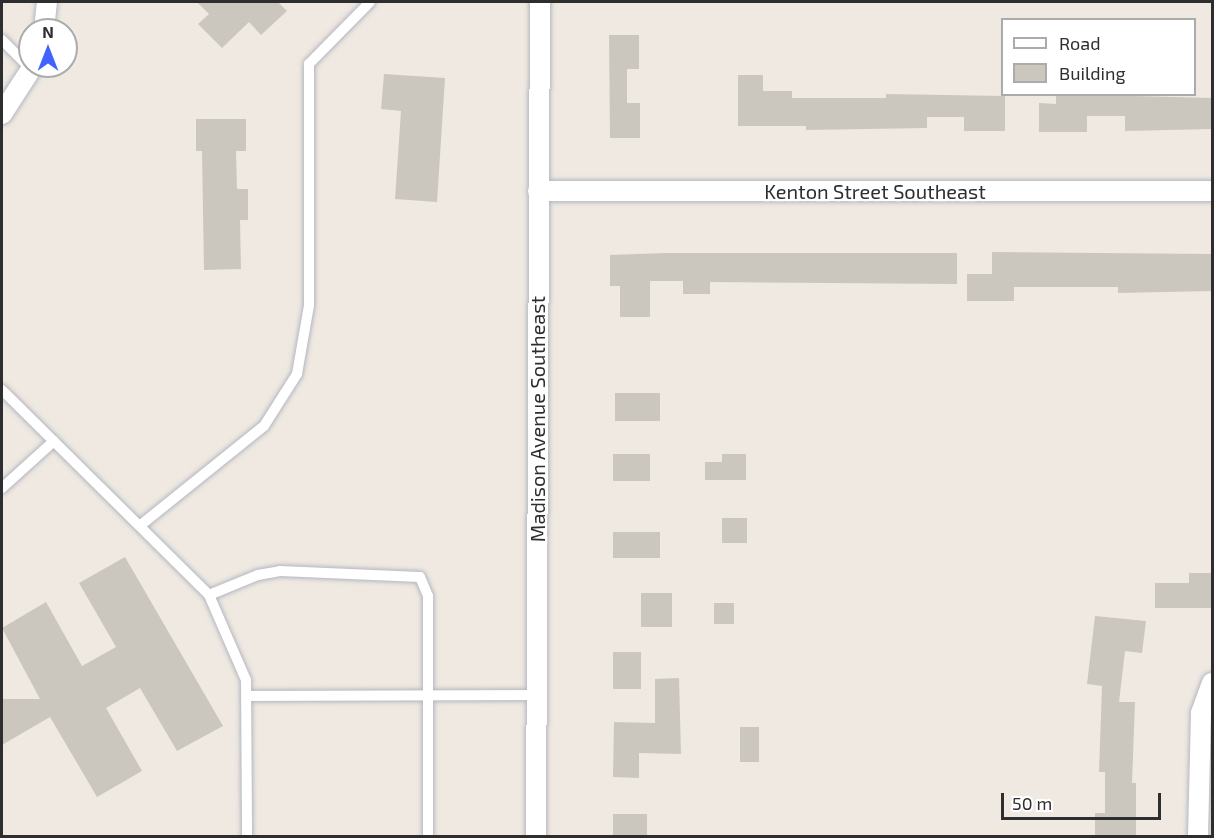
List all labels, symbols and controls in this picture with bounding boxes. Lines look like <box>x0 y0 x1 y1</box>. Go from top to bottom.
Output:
north arrow <box>18 18 78 78</box>
legend <box>1001 18 1196 96</box>
text: N <box>42 22 54 41</box>
text: Road <box>1059 32 1100 54</box>
text: Building <box>1059 62 1126 84</box>
street label: Kenton Street Southeast <box>764 179 986 203</box>
street label: Madison Avenue Southeast <box>525 296 549 542</box>
scale bar <box>1004 781 1164 819</box>
text: 50 m <box>1012 792 1052 814</box>

